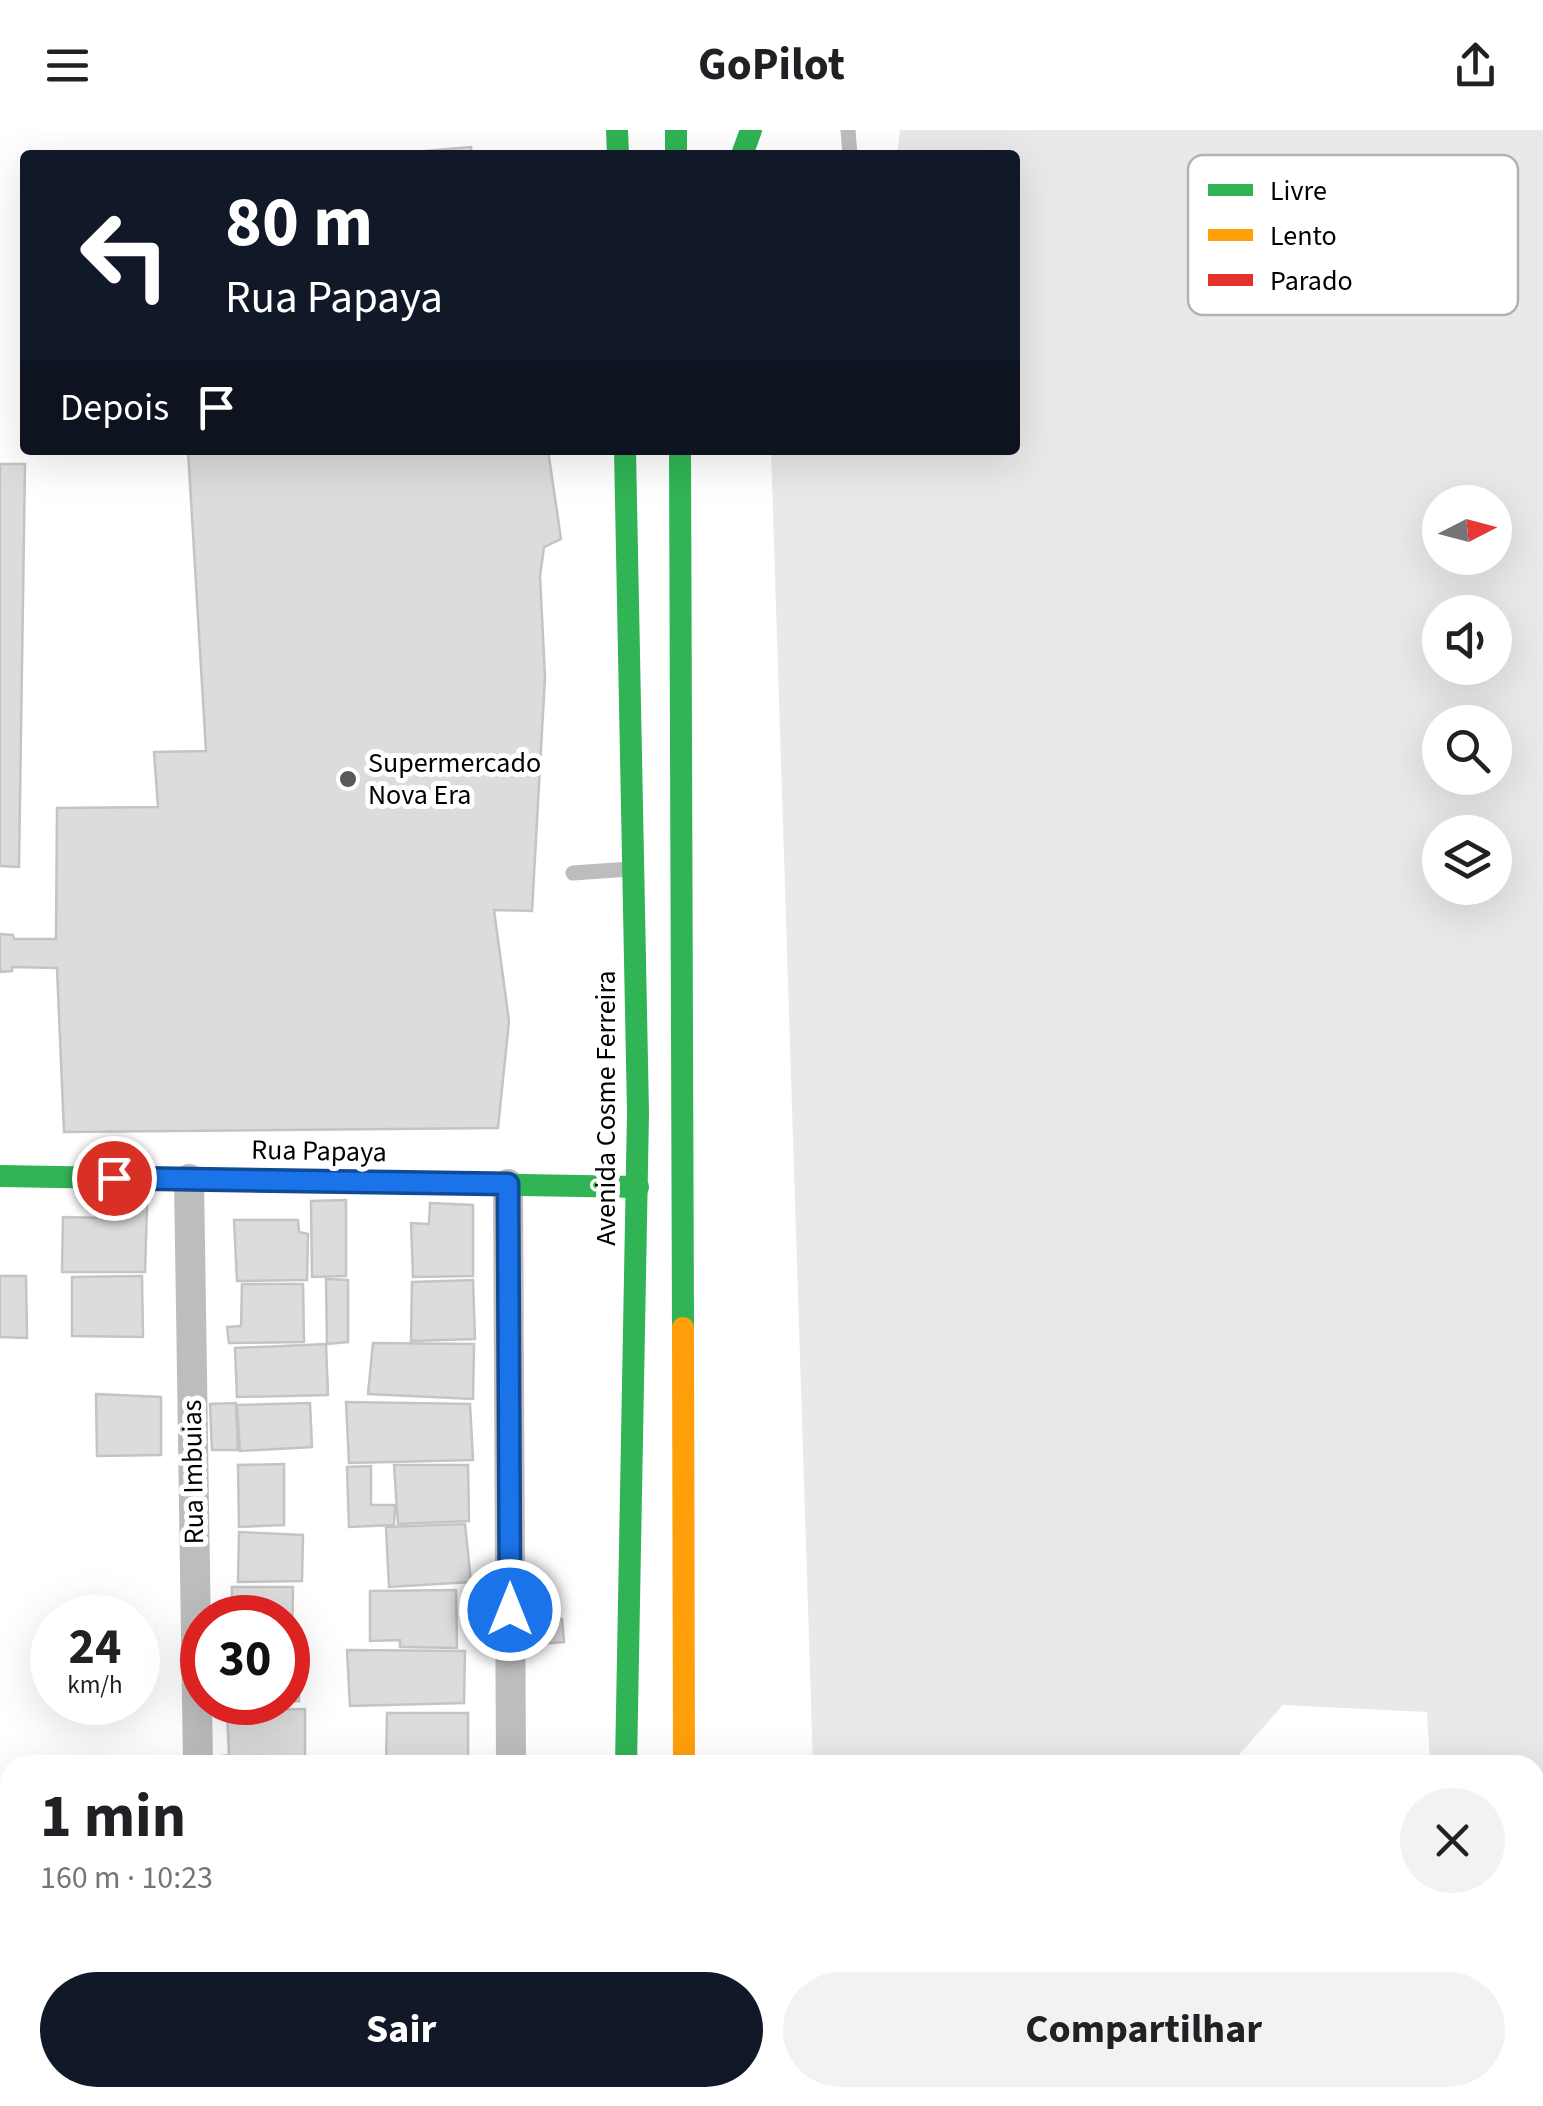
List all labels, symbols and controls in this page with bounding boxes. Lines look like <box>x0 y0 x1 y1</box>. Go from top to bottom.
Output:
text: GoPilot <box>698 33 845 97</box>
icon: menu <box>40 38 95 93</box>
icon: share <box>1448 38 1503 93</box>
legend <box>1188 155 1518 315</box>
text: Livre <box>1270 171 1327 211</box>
text: 80 m <box>225 173 373 273</box>
icon: left <box>60 190 190 320</box>
text: Lento <box>1270 216 1337 256</box>
text: Parado <box>1270 261 1353 301</box>
text: Rua Papaya <box>225 266 443 330</box>
icon: arrive <box>189 380 244 435</box>
text: Depois <box>60 381 169 435</box>
north arrow <box>1422 485 1512 575</box>
map controls <box>1422 485 1512 905</box>
button: sound <box>1422 595 1512 685</box>
button: search <box>1422 705 1512 795</box>
place label: Supermercado Nova Era <box>368 743 541 815</box>
marker: Supermercado Nova Era <box>337 768 359 790</box>
button: layers <box>1422 815 1512 905</box>
street label: Avenida Cosme Ferreira <box>586 970 626 1246</box>
street label: Rua Papaya <box>251 1130 387 1172</box>
pin <box>72 1136 157 1221</box>
icon: arrive <box>87 1151 142 1206</box>
street label: Rua Imbuias <box>172 1399 214 1545</box>
position arrow <box>458 1558 562 1662</box>
speed limit sign: 30 <box>180 1595 310 1725</box>
text: 24 <box>69 1612 121 1683</box>
text: km/h <box>67 1667 123 1703</box>
text: 1 min <box>40 1775 186 1860</box>
button: close <box>1400 1788 1505 1893</box>
text: 160 m · 10:23 <box>40 1855 213 1901</box>
button: Sair <box>40 1972 763 2087</box>
button: Compartilhar <box>783 1972 1505 2087</box>

